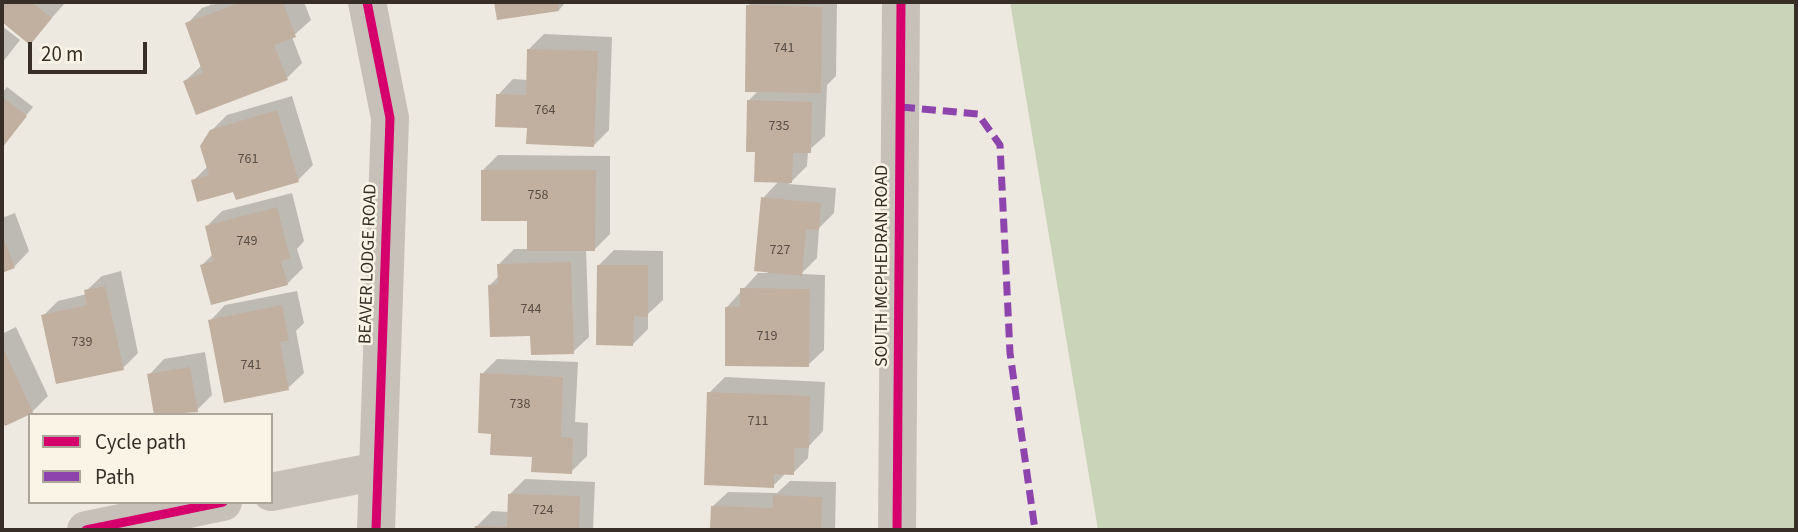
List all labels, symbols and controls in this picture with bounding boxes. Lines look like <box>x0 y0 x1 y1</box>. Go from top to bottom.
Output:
scale bar <box>32 28 150 72</box>
text: 20 m <box>41 39 83 69</box>
house number: 741 <box>774 41 794 57</box>
house number: 764 <box>535 103 555 119</box>
house number: 735 <box>769 119 789 135</box>
house number: 761 <box>238 152 258 168</box>
street label: SOUTH MCPHEDRAN ROAD <box>872 165 894 367</box>
street label: BEAVER LODGE ROAD <box>355 183 383 345</box>
house number: 758 <box>528 188 548 204</box>
house number: 749 <box>237 234 257 250</box>
house number: 727 <box>770 243 790 259</box>
house number: 744 <box>521 302 541 318</box>
house number: 719 <box>757 329 777 345</box>
house number: 739 <box>72 335 92 351</box>
house number: 741 <box>241 358 261 374</box>
house number: 738 <box>510 397 530 413</box>
legend <box>28 413 273 504</box>
house number: 711 <box>748 414 768 430</box>
text: Cycle path <box>95 427 186 457</box>
text: Path <box>95 462 135 492</box>
house number: 724 <box>533 503 553 519</box>

